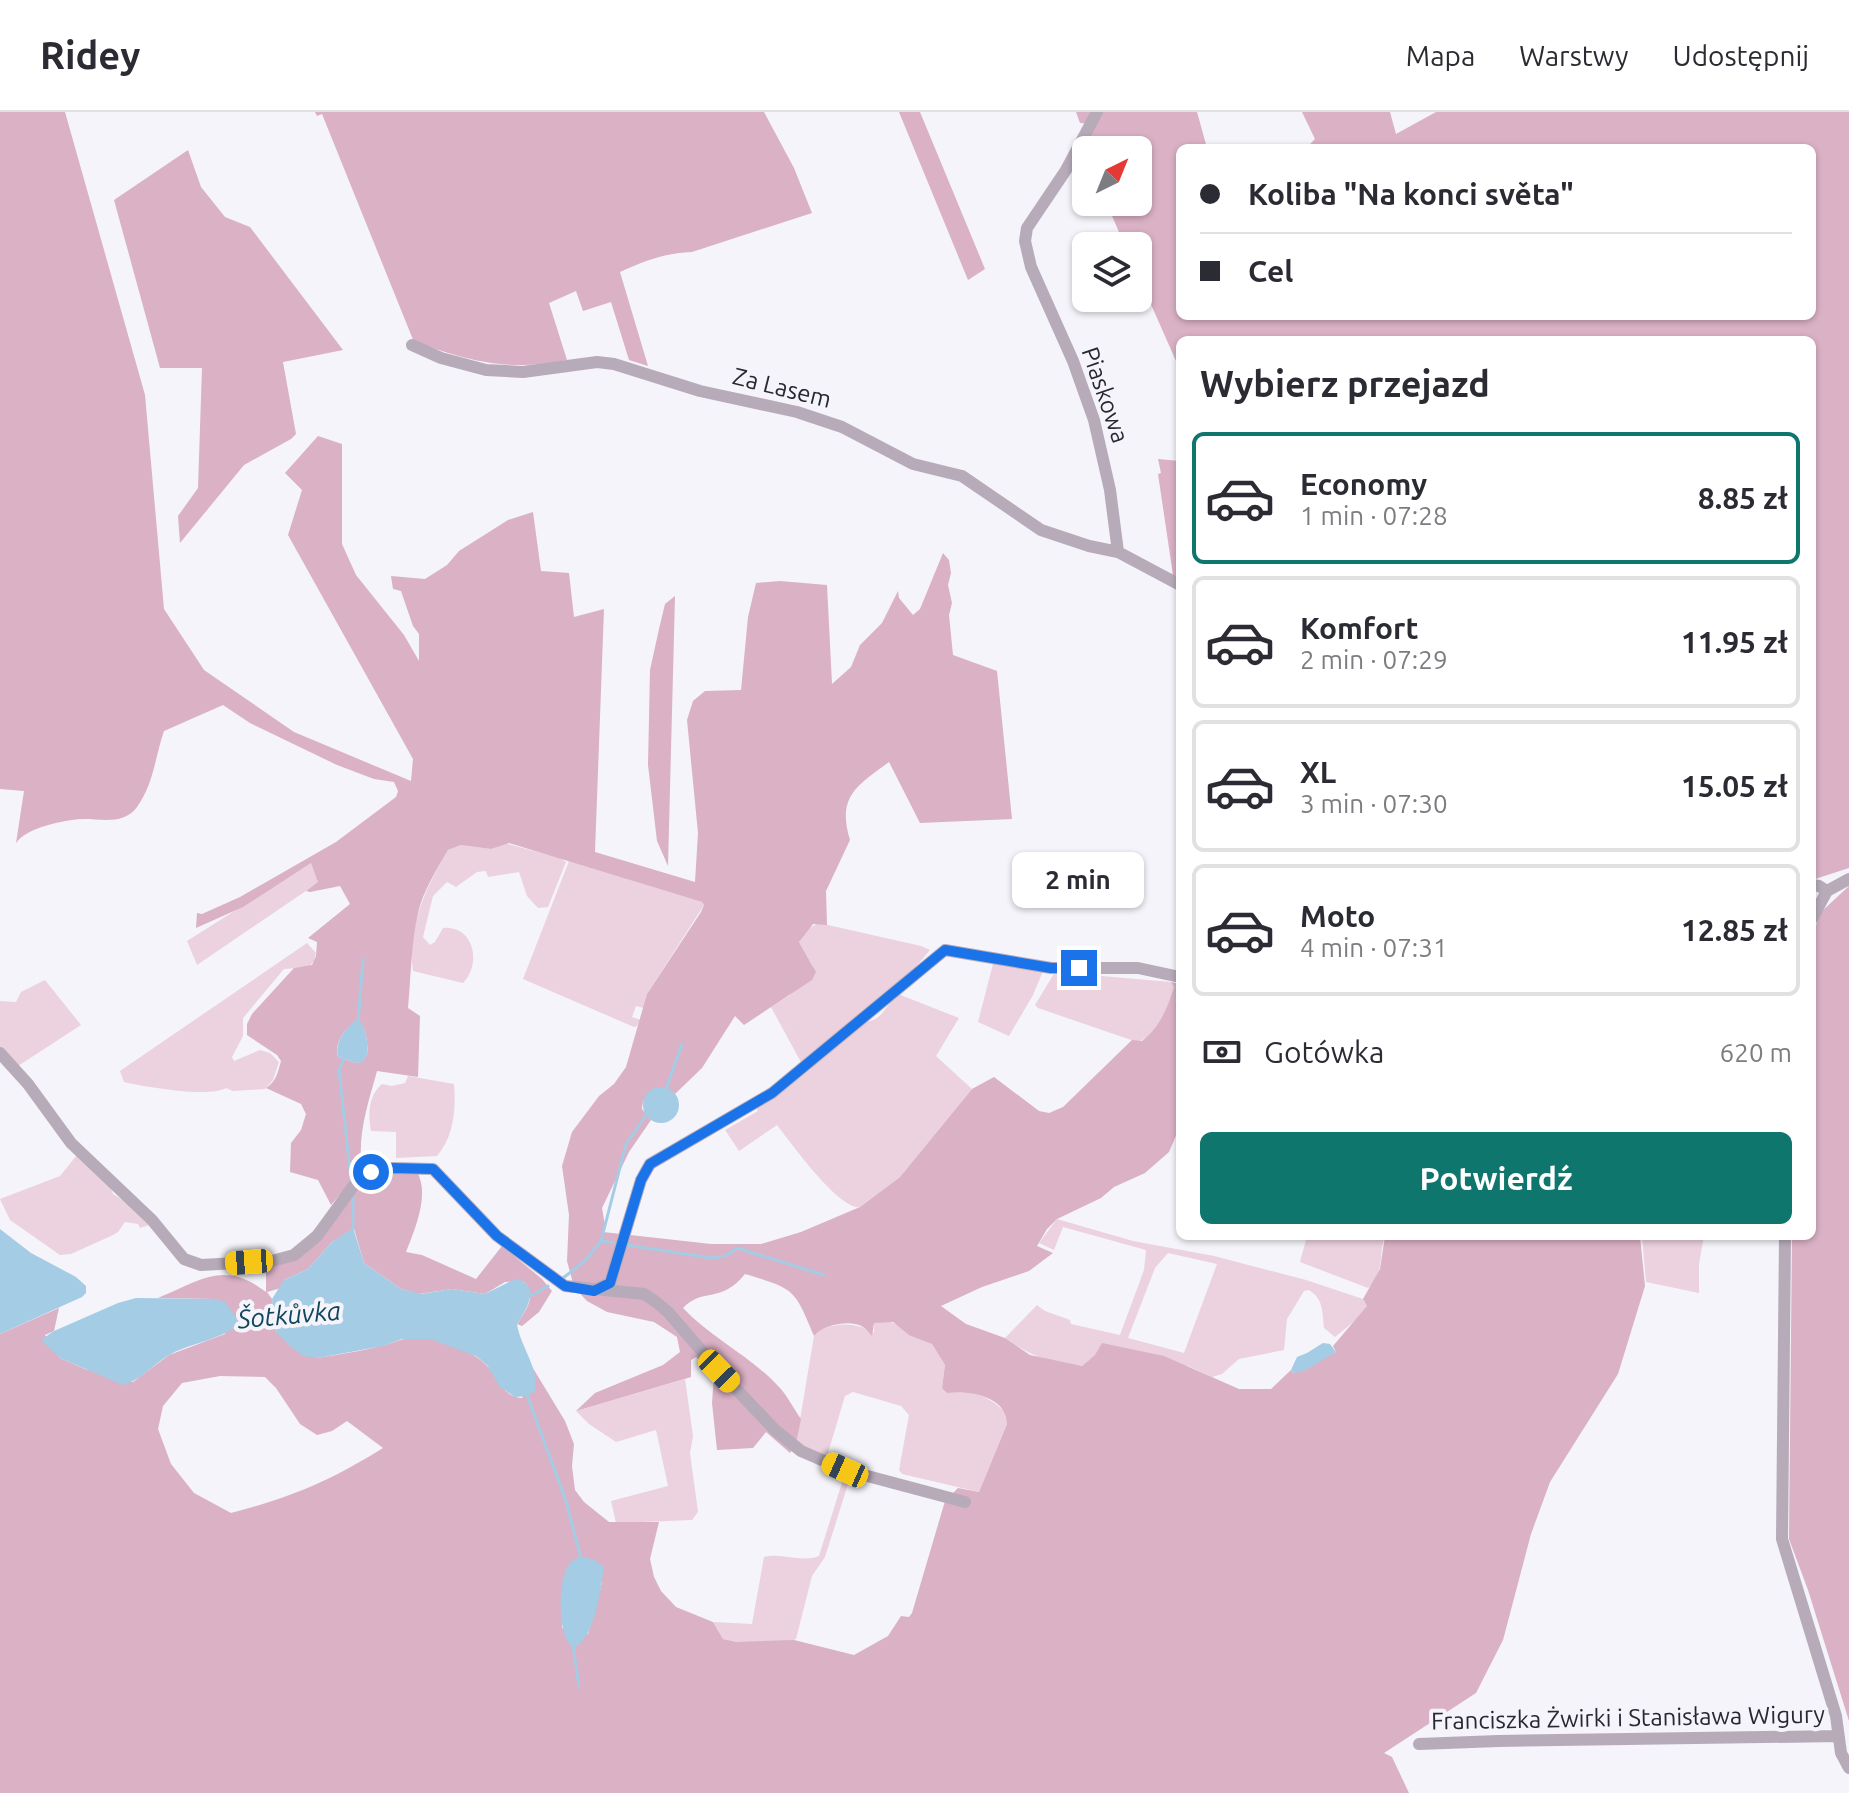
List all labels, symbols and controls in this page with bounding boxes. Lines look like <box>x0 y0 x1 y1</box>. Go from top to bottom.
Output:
text: Ridey <box>40 34 140 76</box>
text: Mapa <box>1406 40 1475 71</box>
text: Warstwy <box>1519 40 1629 71</box>
text: Udostępnij <box>1673 40 1809 71</box>
north arrow <box>1072 136 1152 216</box>
map controls <box>1072 136 1152 312</box>
text: Koliba "Na konci světa" <box>1248 177 1574 211</box>
button: layers <box>1072 232 1152 312</box>
text: Cel <box>1248 254 1293 288</box>
street label: Piaskowa <box>1077 343 1134 446</box>
street label: Za Lasem <box>730 362 834 413</box>
text: Wybierz przejazd <box>1200 363 1490 404</box>
icon: car <box>1204 462 1276 534</box>
text: Economy <box>1300 467 1427 501</box>
text: 8.85 zł <box>1698 481 1788 515</box>
text: 1 min · 07:28 <box>1300 501 1448 530</box>
icon: car <box>1204 606 1276 678</box>
text: Komfort <box>1300 611 1418 645</box>
text: 11.95 zł <box>1681 625 1788 659</box>
text: 2 min · 07:29 <box>1300 645 1448 674</box>
icon: car <box>1204 750 1276 822</box>
text: XL <box>1300 755 1336 789</box>
text: 15.05 zł <box>1681 769 1788 803</box>
text: 3 min · 07:30 <box>1300 789 1448 818</box>
callout: 2 min <box>1013 852 1145 908</box>
text: 2 min <box>1045 865 1111 894</box>
icon: car <box>1204 894 1276 966</box>
text: Moto <box>1300 899 1375 933</box>
text: 12.85 zł <box>1681 913 1788 947</box>
text: 4 min · 07:31 <box>1300 933 1448 962</box>
route end <box>1061 950 1097 986</box>
icon: cash <box>1200 1030 1244 1074</box>
text: Gotówka <box>1264 1035 1385 1069</box>
text: 620 m <box>1720 1038 1792 1067</box>
button: Potwierdź <box>1200 1132 1792 1224</box>
route start <box>353 1154 389 1190</box>
car <box>224 1248 274 1276</box>
water label: Šotkůvka <box>235 1296 342 1334</box>
car <box>694 1345 744 1397</box>
car <box>818 1449 872 1491</box>
street label: Franciszka Żwirki i Stanisława Wigury <box>1431 1701 1826 1734</box>

